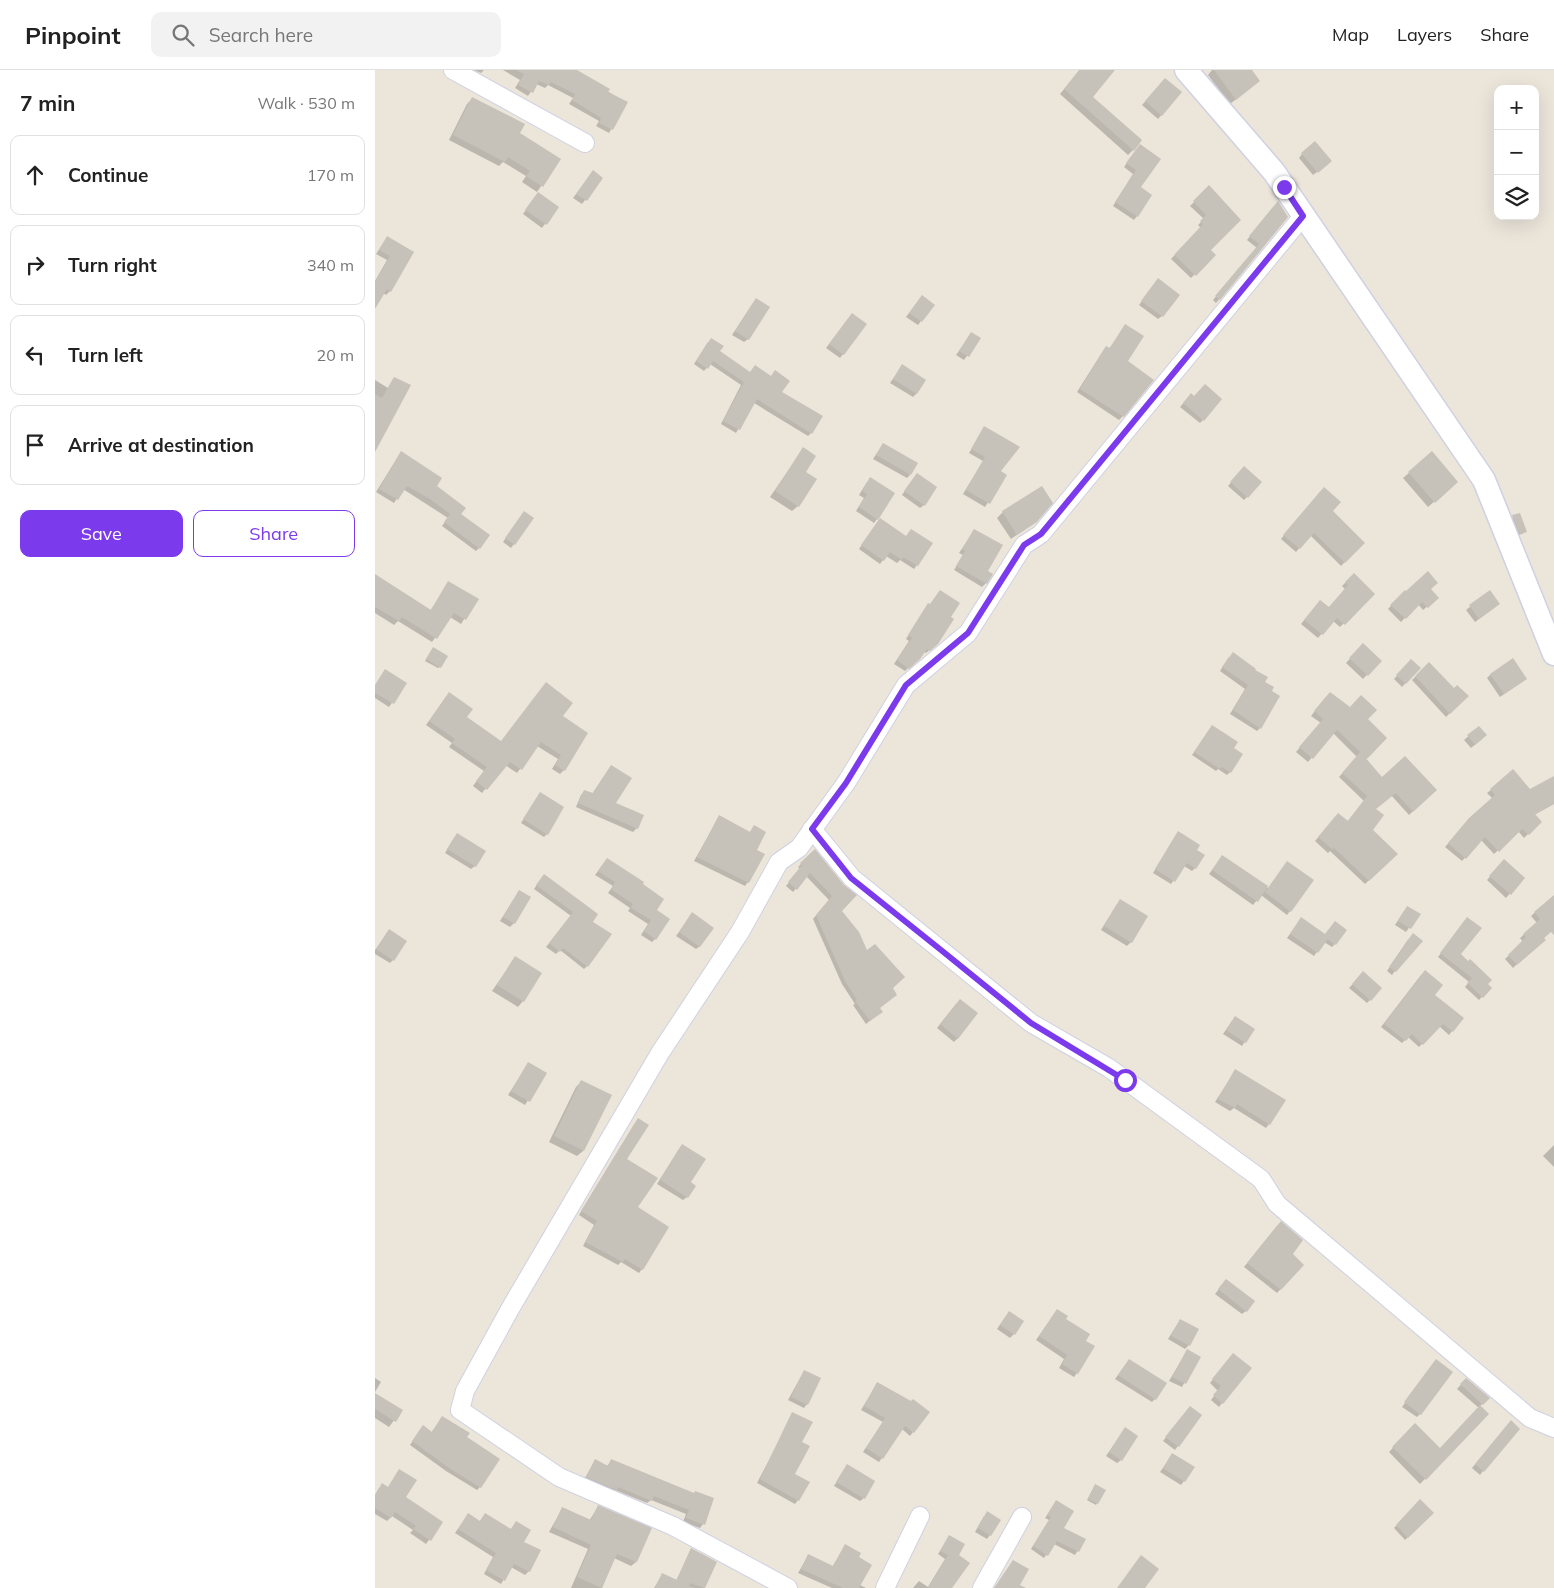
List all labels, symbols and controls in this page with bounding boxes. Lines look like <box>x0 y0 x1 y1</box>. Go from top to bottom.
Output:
search box <box>151 12 501 57</box>
text: Pinpoint <box>25 20 121 50</box>
icon: search <box>169 21 197 49</box>
text: Search here <box>209 23 313 47</box>
text: Map <box>1332 23 1369 46</box>
text: Layers <box>1397 23 1452 46</box>
text: Share <box>1480 23 1529 46</box>
map controls <box>1494 85 1539 220</box>
button: + <box>1494 85 1539 130</box>
text: 7 min <box>20 90 75 116</box>
text: Walk · 530 m <box>257 93 355 113</box>
button: − <box>1494 130 1539 175</box>
icon: ahead <box>21 161 49 189</box>
text: Continue <box>68 163 148 187</box>
text: 170 m <box>307 165 354 185</box>
button: layers <box>1494 175 1539 220</box>
route end <box>1273 176 1296 199</box>
icon: right <box>21 251 49 279</box>
text: Turn right <box>68 253 157 277</box>
text: 340 m <box>307 255 354 275</box>
icon: left <box>21 341 49 369</box>
text: Turn left <box>68 343 143 367</box>
text: 20 m <box>317 345 354 365</box>
icon: arrive <box>21 431 49 459</box>
text: Arrive at destination <box>68 433 254 457</box>
button: Save <box>20 510 183 557</box>
button: Share <box>193 510 355 557</box>
route start <box>1114 1069 1137 1092</box>

